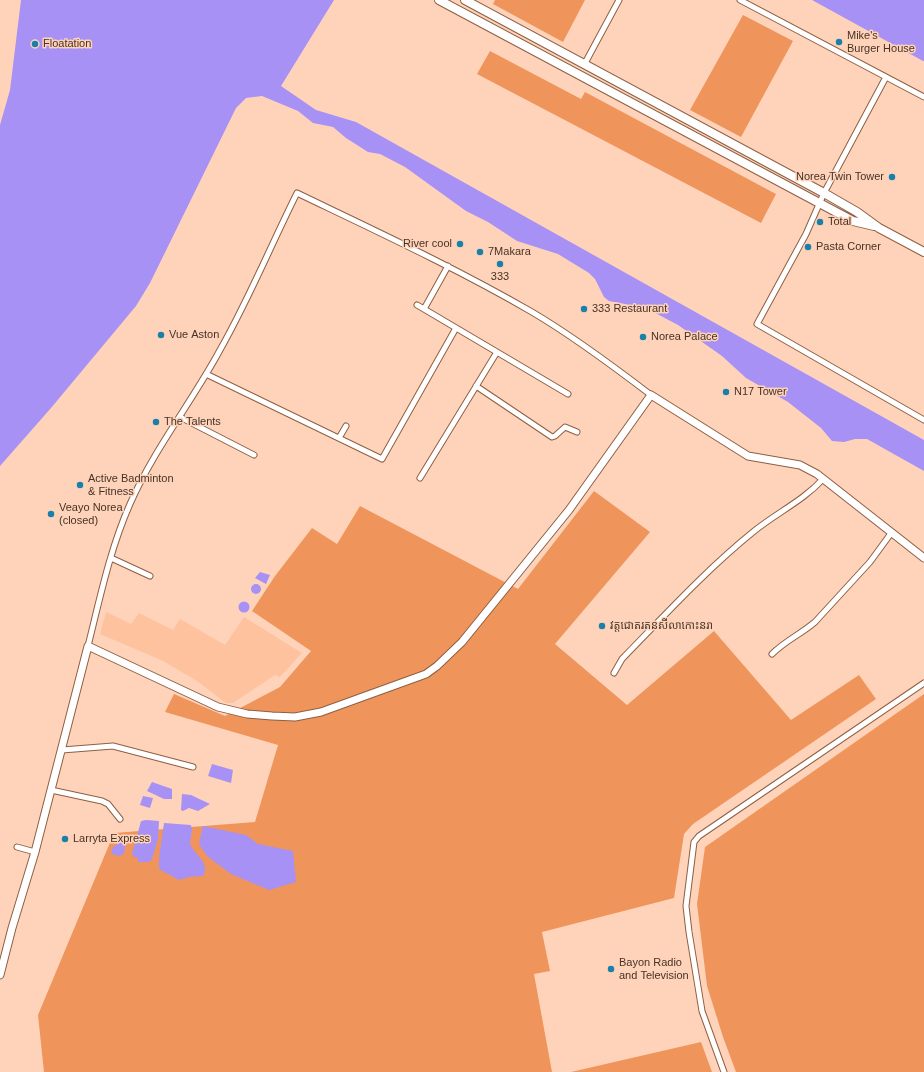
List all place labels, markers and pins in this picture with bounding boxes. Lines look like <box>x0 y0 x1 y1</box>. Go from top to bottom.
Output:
place label: Mike's Burger House <box>847 29 915 55</box>
place label: Floatation <box>43 37 91 51</box>
marker: Mike's Burger House <box>834 37 844 47</box>
marker: Floatation <box>30 39 40 49</box>
place label: Norea Twin Tower <box>796 170 884 184</box>
marker: Norea Twin Tower <box>887 172 897 182</box>
place label: Total <box>828 215 851 229</box>
marker: Total <box>815 217 825 227</box>
place label: River cool <box>403 237 452 251</box>
marker: River cool <box>455 239 465 249</box>
place label: Pasta Corner <box>816 240 881 254</box>
marker: Pasta Corner <box>803 242 813 252</box>
place label: 7Makara <box>488 245 531 259</box>
marker: 7Makara <box>475 247 485 257</box>
marker: 333 <box>495 259 505 269</box>
place label: 333 <box>491 270 509 284</box>
place label: 333 Restaurant <box>592 302 667 316</box>
marker: 333 Restaurant <box>579 304 589 314</box>
place label: Vue Aston <box>169 328 219 342</box>
marker: Vue Aston <box>156 330 166 340</box>
place label: Norea Palace <box>651 330 718 344</box>
marker: Norea Palace <box>638 332 648 342</box>
place label: N17 Tower <box>734 385 787 399</box>
marker: N17 Tower <box>721 387 731 397</box>
place label: The Talents <box>164 415 221 429</box>
marker: The Talents <box>151 417 161 427</box>
place label: Active Badminton & Fitness <box>88 472 174 498</box>
marker: Active Badminton & Fitness <box>75 480 85 490</box>
place label: Veayo Norea (closed) <box>59 501 123 527</box>
marker: Veayo Norea (closed) <box>46 509 56 519</box>
place label: វត្តជោតរតនសីលាកោះនរា <box>610 619 713 633</box>
marker: វត្តជោតរតនសីលាកោះនរា <box>597 621 607 631</box>
place label: Larryta Express <box>73 832 150 846</box>
marker: Larryta Express <box>60 834 70 844</box>
place label: Bayon Radio and Television <box>619 956 689 982</box>
marker: Bayon Radio and Television <box>606 964 616 974</box>

